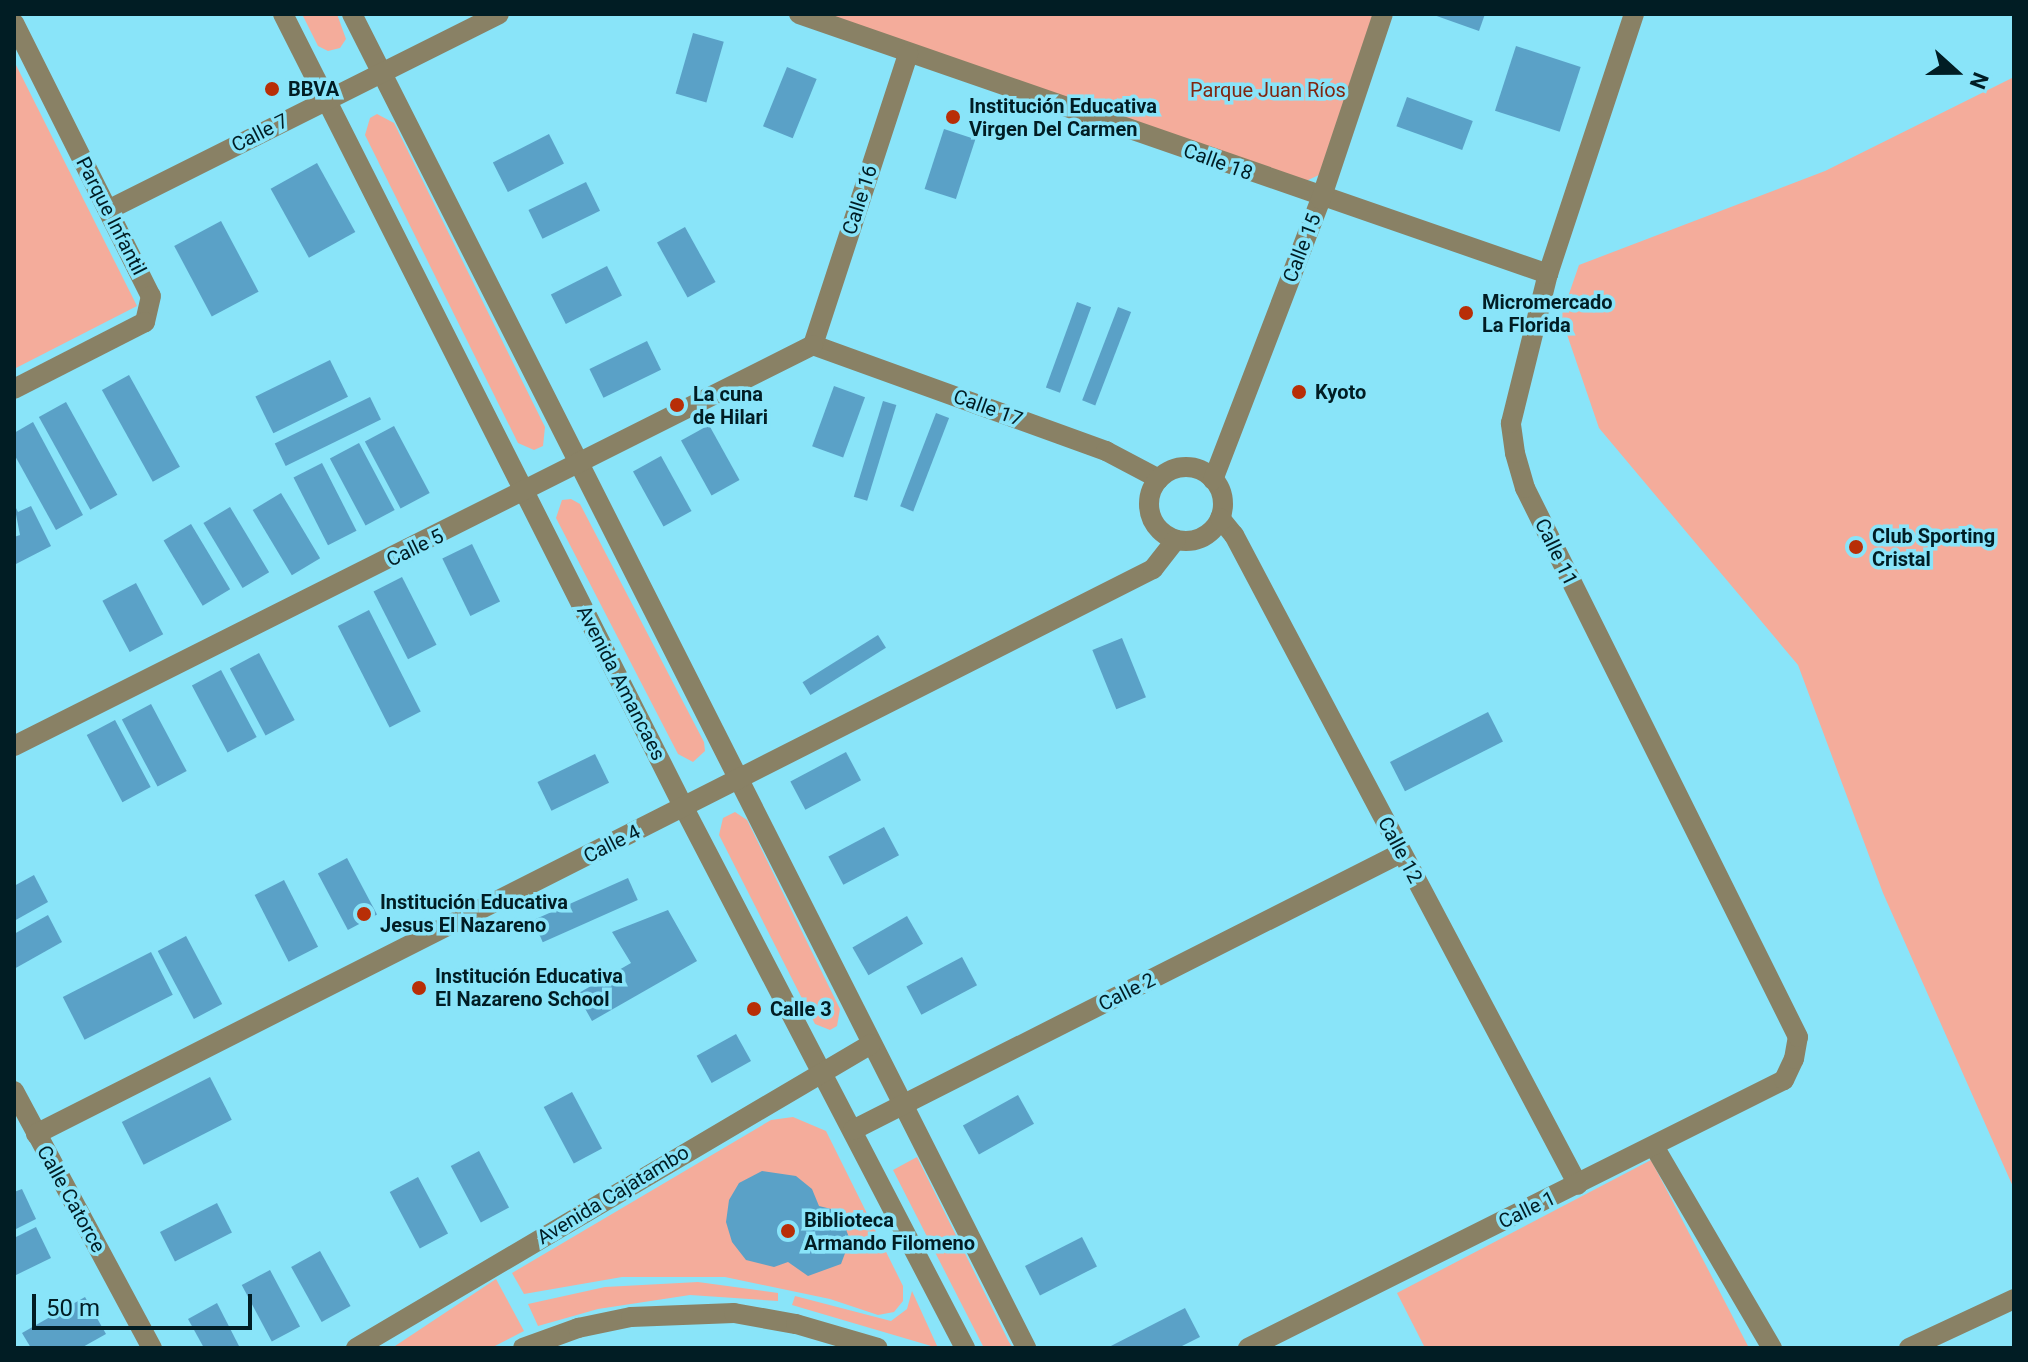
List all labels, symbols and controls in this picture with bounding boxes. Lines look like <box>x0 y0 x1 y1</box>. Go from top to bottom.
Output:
north arrow <box>1916 32 1996 112</box>
text: N <box>1964 69 1993 93</box>
place label: BBVA <box>288 77 339 101</box>
park label: Parque Juan Ríos <box>1190 78 1346 102</box>
marker: BBVA <box>263 80 281 98</box>
place label: Institución Educativa Virgen Del Carmen <box>969 94 1157 141</box>
marker: Institución Educativa Virgen Del Carmen <box>944 108 962 126</box>
street label: Calle 7 <box>228 109 292 157</box>
street label: Calle 18 <box>1180 138 1256 186</box>
street label: Parque Infantil <box>71 153 151 279</box>
street label: Calle 16 <box>838 162 882 238</box>
street label: Calle 15 <box>1278 210 1326 286</box>
place label: Micromercado La Florida <box>1482 290 1612 337</box>
marker: Micromercado La Florida <box>1457 304 1475 322</box>
place label: Kyoto <box>1315 380 1366 404</box>
place label: La cuna de Hilari <box>693 382 768 429</box>
marker: Kyoto <box>1290 383 1308 401</box>
street label: Calle 17 <box>950 384 1026 432</box>
marker: La cuna de Hilari <box>668 396 686 414</box>
street label: Calle 11 <box>1530 515 1582 589</box>
street label: Calle 5 <box>383 524 447 572</box>
place label: Club Sporting Cristal <box>1872 524 1995 571</box>
marker: Club Sporting Cristal <box>1847 538 1865 556</box>
street label: Avenida Amancaes <box>572 602 670 764</box>
street label: Calle 12 <box>1373 813 1427 887</box>
street label: Calle 4 <box>580 820 644 868</box>
place label: Institución Educativa Jesus El Nazareno <box>380 890 568 937</box>
marker: Institución Educativa Jesus El Nazareno <box>355 905 373 923</box>
place label: Institución Educativa El Nazareno School <box>435 964 623 1011</box>
street label: Calle 2 <box>1095 968 1159 1016</box>
marker: Institución Educativa El Nazareno School <box>410 979 428 997</box>
place label: Calle 3 <box>770 997 832 1021</box>
marker: Calle 3 <box>745 1000 763 1018</box>
street label: Avenida Cajatambo <box>533 1140 693 1250</box>
street label: Calle Catorce <box>32 1141 110 1257</box>
street label: Calle 1 <box>1495 1186 1559 1234</box>
place label: Biblioteca Armando Filomeno <box>804 1208 975 1255</box>
marker: Biblioteca Armando Filomeno <box>779 1222 797 1240</box>
scale bar <box>36 1278 256 1328</box>
text: 50 m <box>46 1294 100 1322</box>

